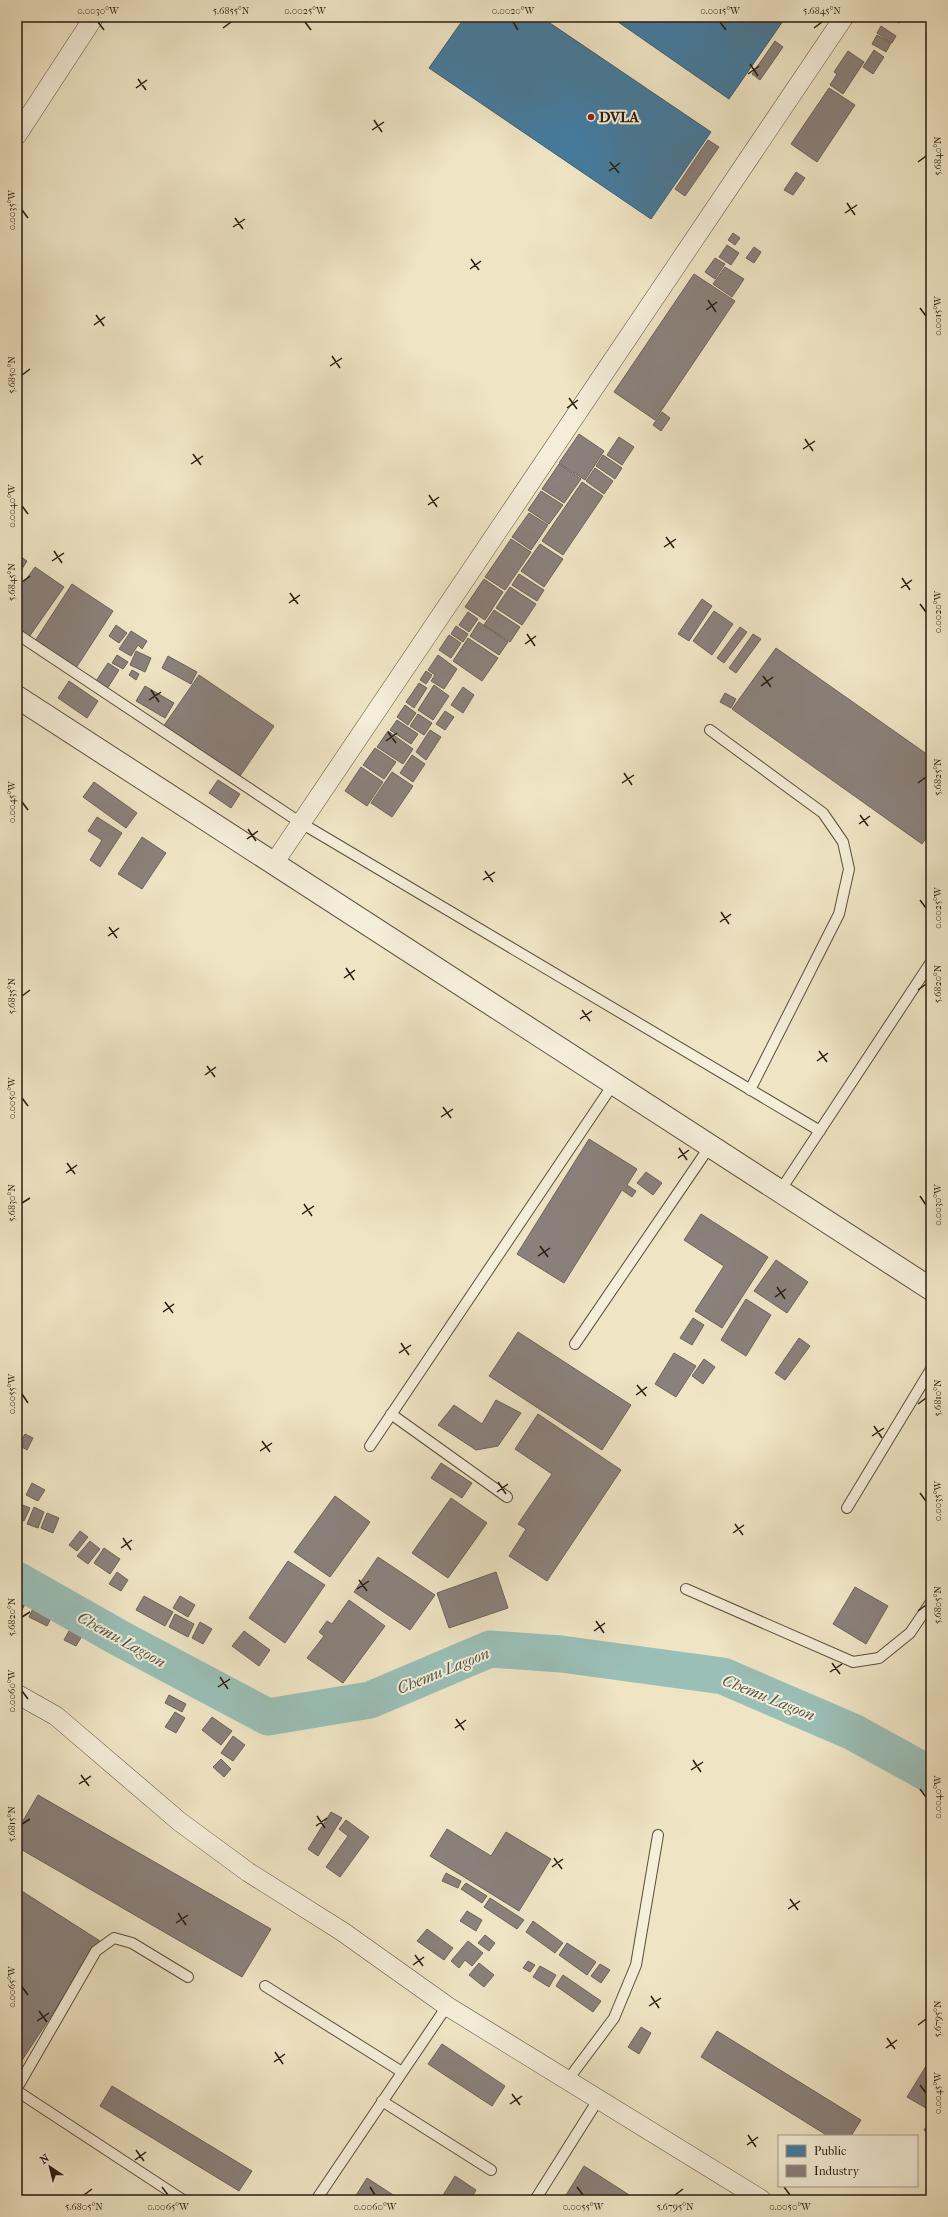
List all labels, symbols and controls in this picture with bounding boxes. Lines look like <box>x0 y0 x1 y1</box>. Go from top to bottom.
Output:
text: 0.0030°W <box>77 5 120 17</box>
text: 5.6855°N <box>213 5 250 17</box>
text: 0.0025°W <box>284 5 327 17</box>
text: 0.0020°W <box>492 5 535 17</box>
text: 0.0015°W <box>700 5 741 17</box>
text: 5.6845°N <box>803 5 841 17</box>
place label: DVLA <box>599 108 640 126</box>
marker: DVLA <box>586 112 596 122</box>
text: 5.6840°N <box>932 136 944 176</box>
text: 0.0035°W <box>6 189 18 230</box>
text: 0.0015°W <box>932 295 944 336</box>
text: 5.6850°N <box>6 356 18 394</box>
text: 0.0040°W <box>6 483 18 528</box>
text: 5.6845°N <box>6 563 18 601</box>
text: 0.0020°W <box>932 590 944 633</box>
text: 5.6825°N <box>932 758 944 796</box>
text: 0.0045°W <box>6 780 18 823</box>
text: 0.0025°W <box>932 886 944 929</box>
text: 5.6820°N <box>932 964 944 1003</box>
text: 5.6835°N <box>6 977 18 1014</box>
text: 0.0050°W <box>6 1076 18 1119</box>
text: 0.0030°W <box>932 1183 944 1226</box>
text: 5.6830°N <box>6 1184 18 1222</box>
text: 0.0055°W <box>6 1373 18 1414</box>
text: 5.6810°N <box>932 1379 944 1416</box>
text: 0.0035°W <box>932 1480 944 1521</box>
text: 5.6805°N <box>932 1586 944 1624</box>
text: 5.6820°N <box>6 1597 18 1636</box>
water label: Chemu Lagoon <box>74 1607 169 1672</box>
water label: Chemu Lagoon <box>394 1643 492 1698</box>
text: 0.0060°W <box>6 1668 18 1712</box>
water label: Chemu Lagoon <box>720 1670 818 1725</box>
text: 0.0040°W <box>932 1774 944 1819</box>
text: 5.6815°N <box>6 1806 18 1842</box>
text: 0.0065°W <box>6 1965 18 2008</box>
text: 5.6795°N <box>932 2000 944 2038</box>
text: 0.0045°W <box>932 2071 944 2114</box>
legend <box>778 2135 918 2187</box>
text: Public <box>814 2144 846 2158</box>
north arrow <box>30 2147 70 2187</box>
text: N <box>37 2151 52 2167</box>
text: Industry <box>814 2164 860 2178</box>
text: 5.6805°N <box>65 2201 103 2213</box>
text: 0.0065°W <box>147 2201 190 2213</box>
text: 0.0060°W <box>354 2201 398 2213</box>
text: 0.0055°W <box>563 2201 604 2213</box>
text: 5.6795°N <box>656 2201 694 2213</box>
text: 0.0050°W <box>769 2201 812 2213</box>

